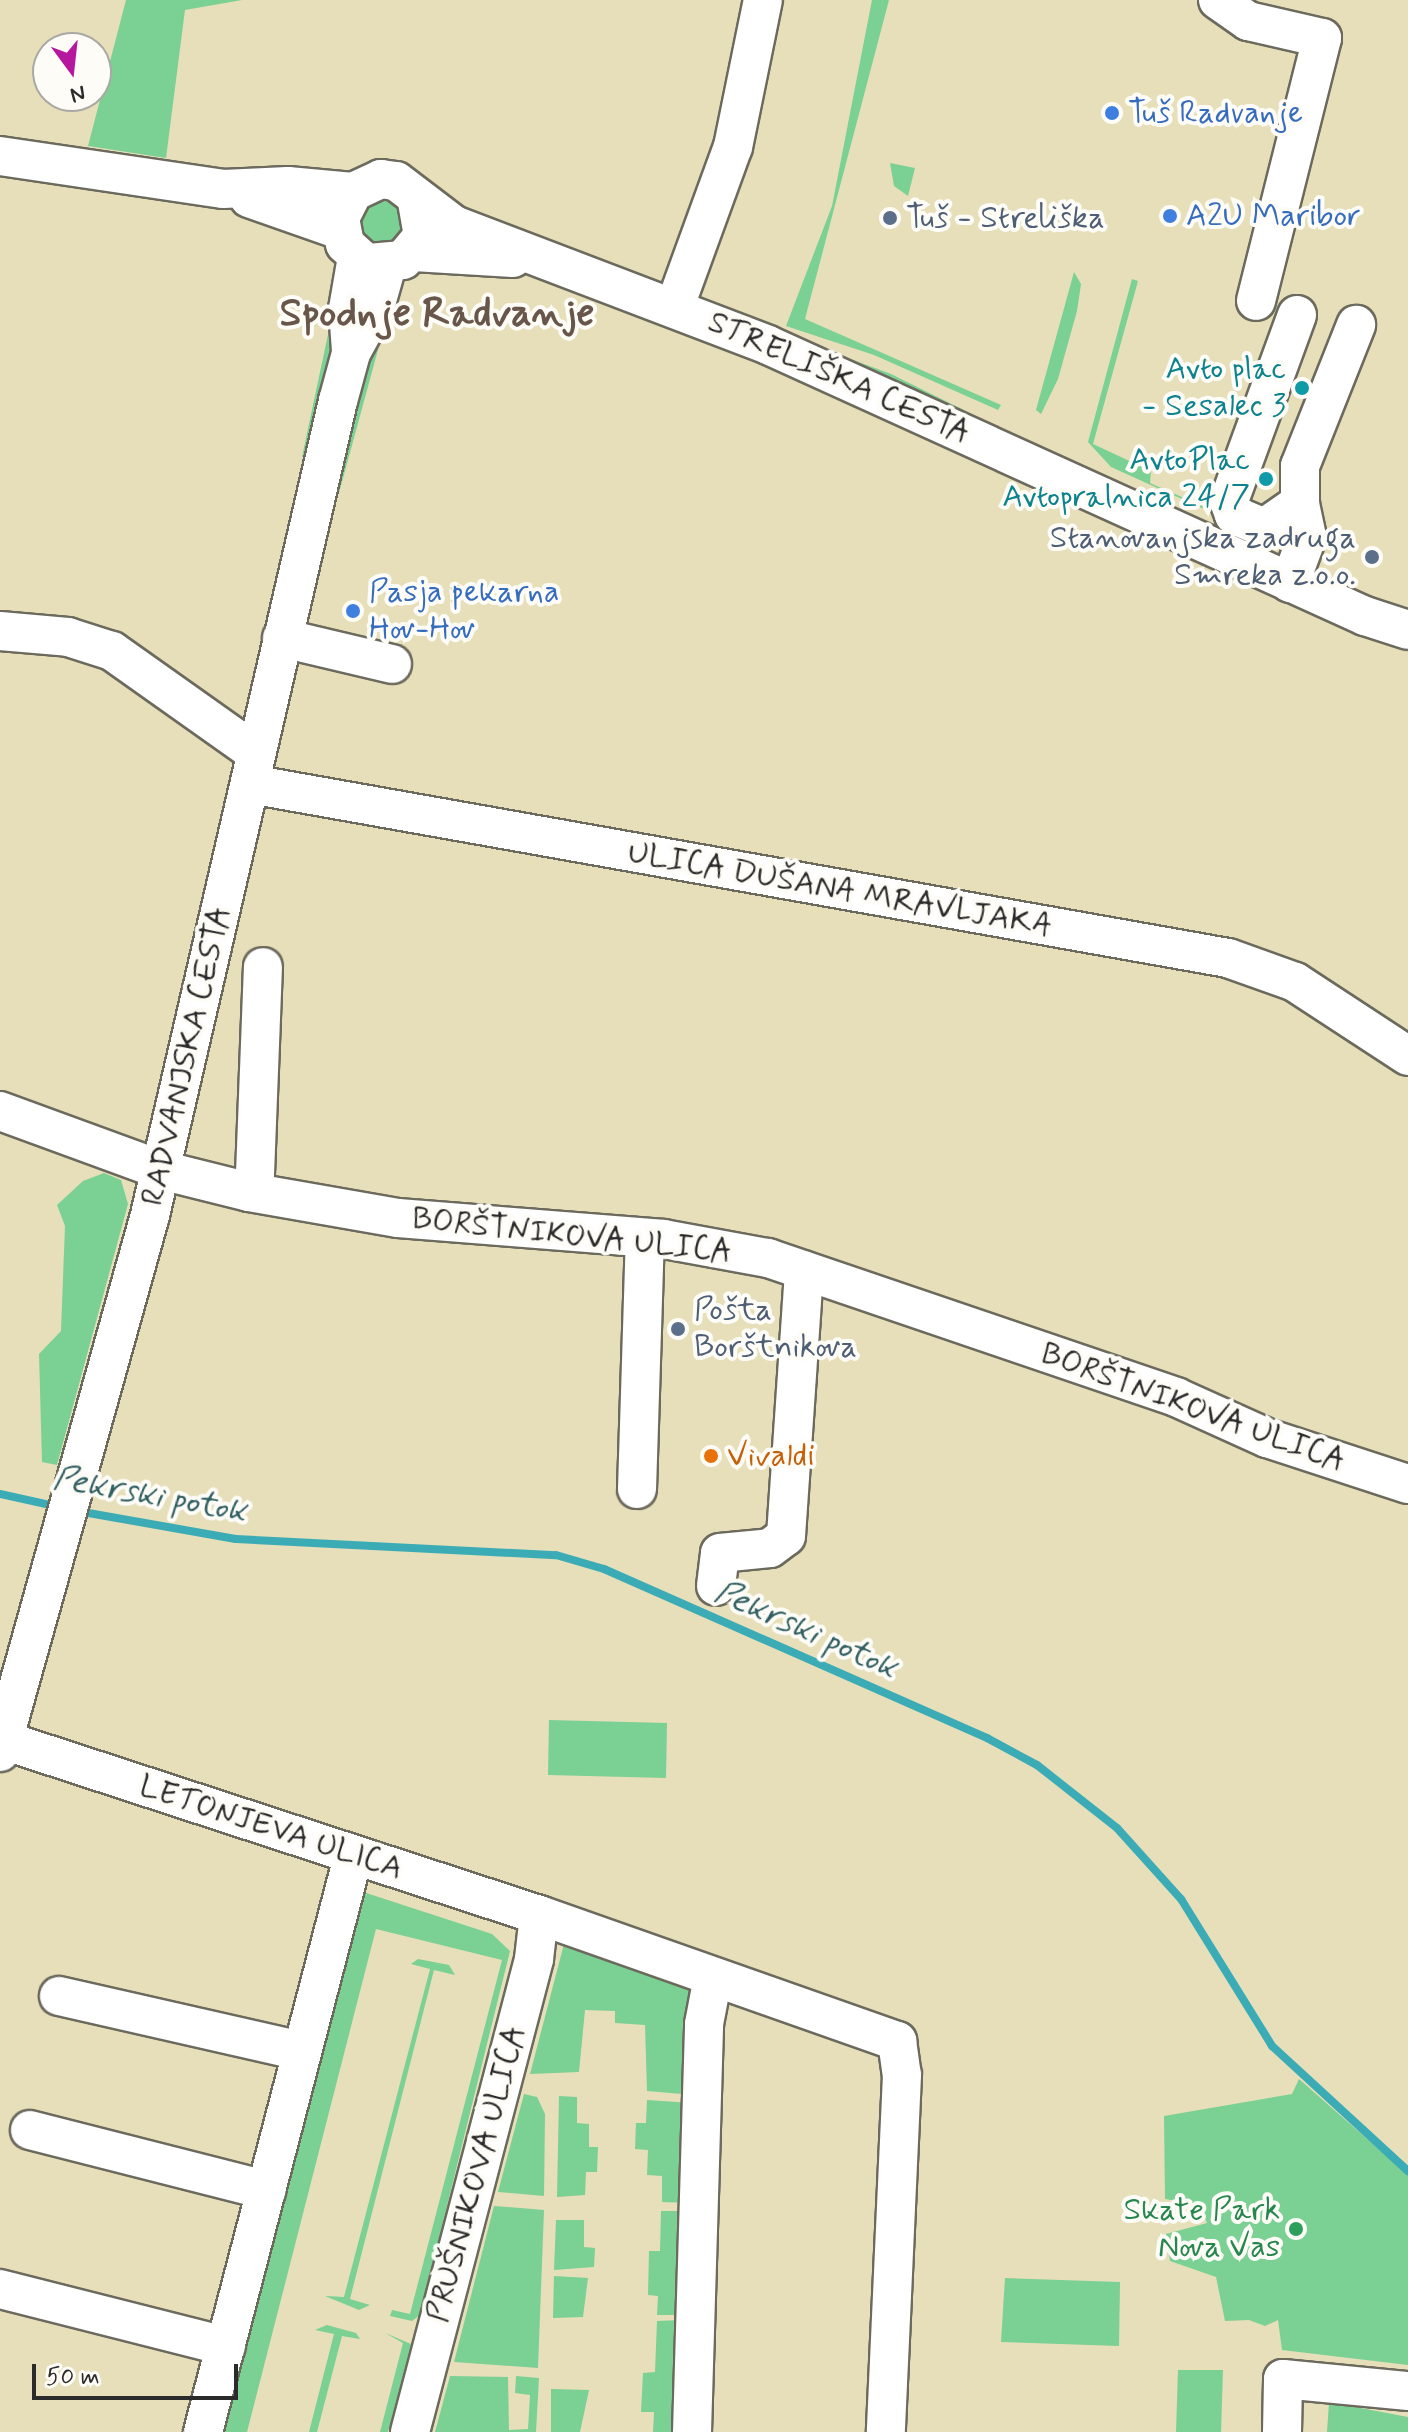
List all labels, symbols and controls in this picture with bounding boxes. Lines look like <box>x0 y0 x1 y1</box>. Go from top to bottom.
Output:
north arrow <box>32 32 112 112</box>
text: N <box>67 78 88 109</box>
place label: Tuš Radvanje <box>1128 94 1303 132</box>
marker: Tuš Radvanje <box>1103 104 1121 122</box>
place label: A2U Maribor <box>1186 197 1360 235</box>
place label: Tuš - Streliška <box>906 199 1105 237</box>
marker: A2U Maribor <box>1161 207 1179 225</box>
marker: Tuš - Streliška <box>881 209 899 227</box>
district label: Spodnje Radvanje <box>289 290 585 338</box>
street label: STRELIŠKA CESTA <box>702 303 976 453</box>
place label: Avto plac - Sesalec 3 <box>1142 351 1286 426</box>
marker: Avto plac - Sesalec 3 <box>1293 379 1311 397</box>
place label: AvtoPlac Avtopralnica 24/7 <box>1002 442 1250 517</box>
marker: AvtoPlac Avtopralnica 24/7 <box>1257 470 1275 488</box>
place label: Stanovanjska zadruga Smreka z.o.o. <box>1054 520 1356 595</box>
marker: Stanovanjska zadruga Smreka z.o.o. <box>1363 548 1381 566</box>
place label: Pasja pekarna Hov-Hov <box>369 574 563 649</box>
marker: Pasja pekarna Hov-Hov <box>344 602 362 620</box>
street label: ULICA DUŠANA MRAVLJAKA <box>628 834 1052 946</box>
street label: RADVANJSKA CESTA <box>134 902 240 1210</box>
street label: BORŠTNIKOVA ULICA <box>410 1200 734 1272</box>
place label: Pošta Borštnikova <box>694 1292 857 1367</box>
marker: Pošta Borštnikova <box>669 1320 687 1338</box>
street label: BORŠTNIKOVA ULICA <box>1035 1335 1351 1481</box>
place label: Vivaldi <box>727 1437 815 1475</box>
marker: Vivaldi <box>702 1447 720 1465</box>
water label: Pekrski potok <box>54 1459 246 1531</box>
water label: Pekrski potok <box>712 1573 900 1687</box>
street label: LETONJEVA ULICA <box>130 1766 412 1890</box>
street label: PRUŠNIKOVA ULICA <box>419 2021 535 2327</box>
place label: Skate Park Nova Vas <box>1127 2192 1280 2267</box>
marker: Skate Park Nova Vas <box>1287 2220 1305 2238</box>
scale bar <box>36 2348 242 2398</box>
text: 50 m <box>46 2362 100 2393</box>

